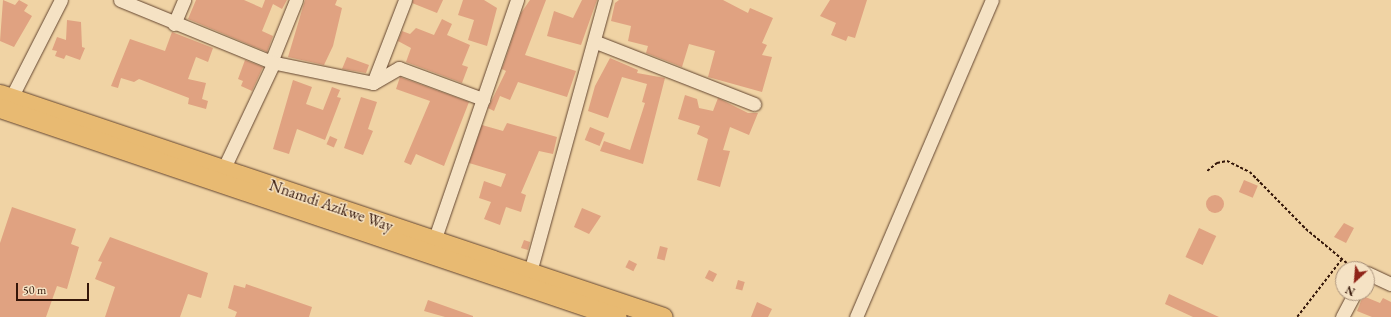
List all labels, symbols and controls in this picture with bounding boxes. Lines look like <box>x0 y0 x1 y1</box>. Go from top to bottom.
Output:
street label: Nnamdi Azikwe Way <box>267 176 395 236</box>
north arrow <box>1335 261 1375 301</box>
scale bar <box>18 275 91 301</box>
text: 50 m <box>23 282 46 298</box>
text: N <box>1343 283 1357 299</box>

